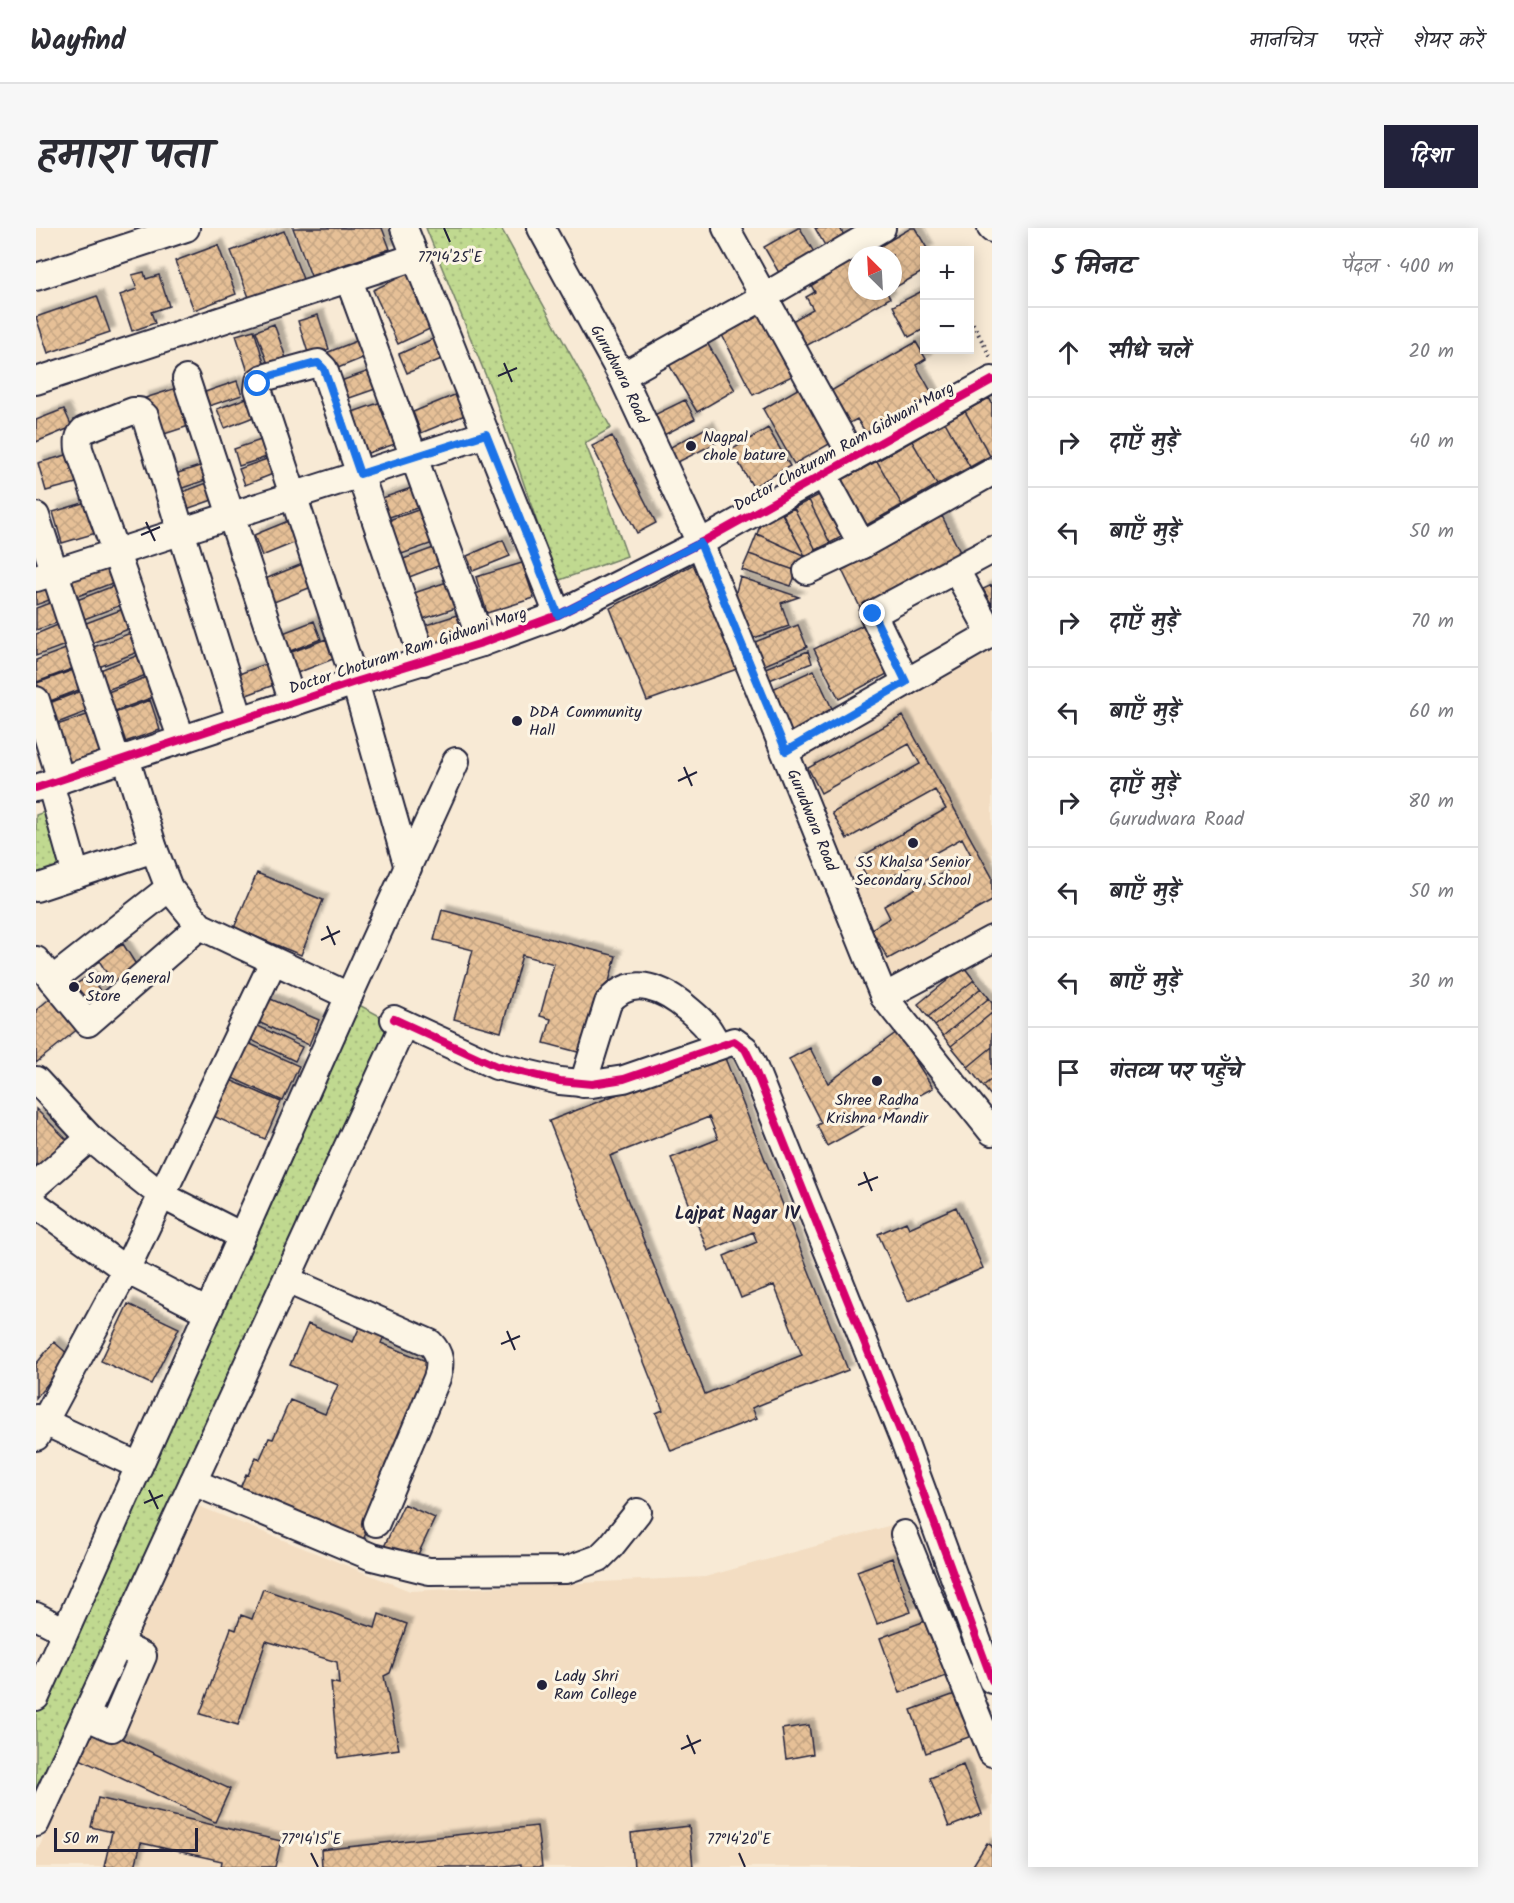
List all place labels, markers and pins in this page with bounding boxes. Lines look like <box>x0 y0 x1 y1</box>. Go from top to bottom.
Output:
place label: Nagpal chole bature <box>703 425 786 468</box>
marker: Nagpal chole bature <box>684 439 698 453</box>
place label: DDA Community Hall <box>529 700 642 743</box>
marker: DDA Community Hall <box>510 714 524 728</box>
marker: SS Khalsa Senior Secondary School <box>906 836 920 850</box>
place label: SS Khalsa Senior Secondary School <box>855 850 972 893</box>
place label: Som General Store <box>86 966 170 1009</box>
marker: Som General Store <box>67 980 81 994</box>
marker: Shree Radha Krishna Mandir <box>870 1074 884 1088</box>
place label: Shree Radha Krishna Mandir <box>826 1088 930 1131</box>
place label: Lady Shri Ram College <box>554 1664 637 1707</box>
marker: Lady Shri Ram College <box>535 1678 549 1692</box>

